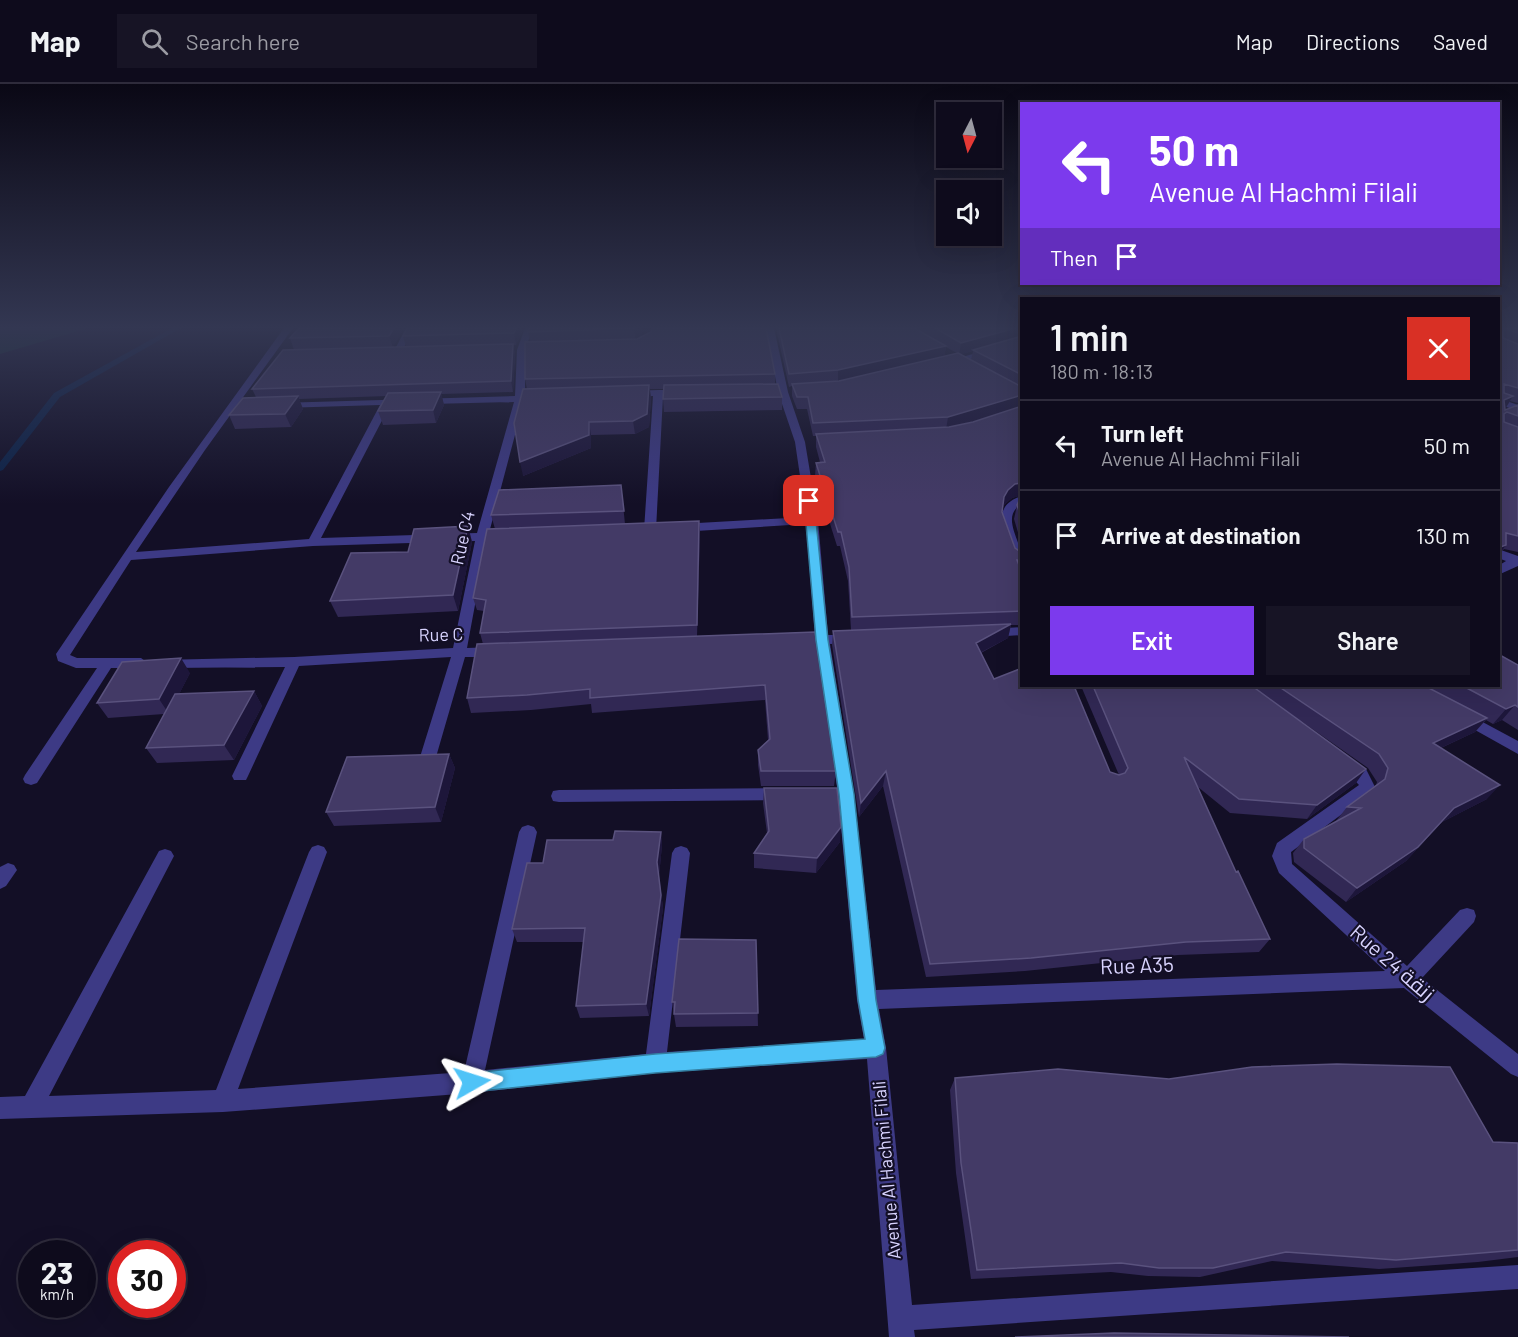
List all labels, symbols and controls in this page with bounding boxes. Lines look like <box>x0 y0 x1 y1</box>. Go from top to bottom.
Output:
search box <box>117 14 537 68</box>
text: Map <box>30 24 81 58</box>
icon: search <box>138 25 171 58</box>
text: Search here <box>186 28 300 54</box>
text: Map <box>1236 29 1273 54</box>
text: Directions <box>1306 29 1400 54</box>
text: Saved <box>1433 29 1488 54</box>
north arrow <box>936 102 1002 168</box>
map controls <box>936 102 1002 246</box>
text: 50 m <box>1149 124 1239 174</box>
icon: left <box>1050 126 1128 204</box>
text: Avenue Al Hachmi Filali <box>1149 175 1418 207</box>
button: sound <box>936 180 1002 246</box>
icon: arrive <box>1110 240 1143 273</box>
text: Then <box>1050 244 1098 270</box>
text: 1 min <box>1050 315 1129 358</box>
button: close <box>1407 317 1470 380</box>
text: 180 m · 18:13 <box>1050 359 1153 383</box>
text: Turn left <box>1101 420 1184 446</box>
icon: left <box>1050 429 1083 462</box>
text: 50 m <box>1424 432 1470 458</box>
text: Avenue Al Hachmi Filali <box>1101 446 1300 470</box>
pin <box>783 475 834 526</box>
icon: arrive <box>792 484 825 517</box>
street label: Rue C4 <box>445 509 479 567</box>
icon: arrive <box>1050 519 1083 552</box>
text: Arrive at destination <box>1101 522 1300 548</box>
text: 130 m <box>1416 522 1470 548</box>
button: Exit <box>1050 606 1254 675</box>
button: Share <box>1266 606 1470 675</box>
street label: Rue C <box>418 623 464 645</box>
street label: Rue 24 زنقة <box>1345 919 1440 1006</box>
street label: Rue A35 <box>1100 951 1174 978</box>
position arrow <box>440 1050 504 1114</box>
street label: Avenue Al Hachmi Filali <box>867 1080 905 1260</box>
speed limit sign: 30 <box>108 1240 186 1318</box>
text: 23 <box>41 1254 73 1290</box>
text: km/h <box>40 1285 74 1303</box>

